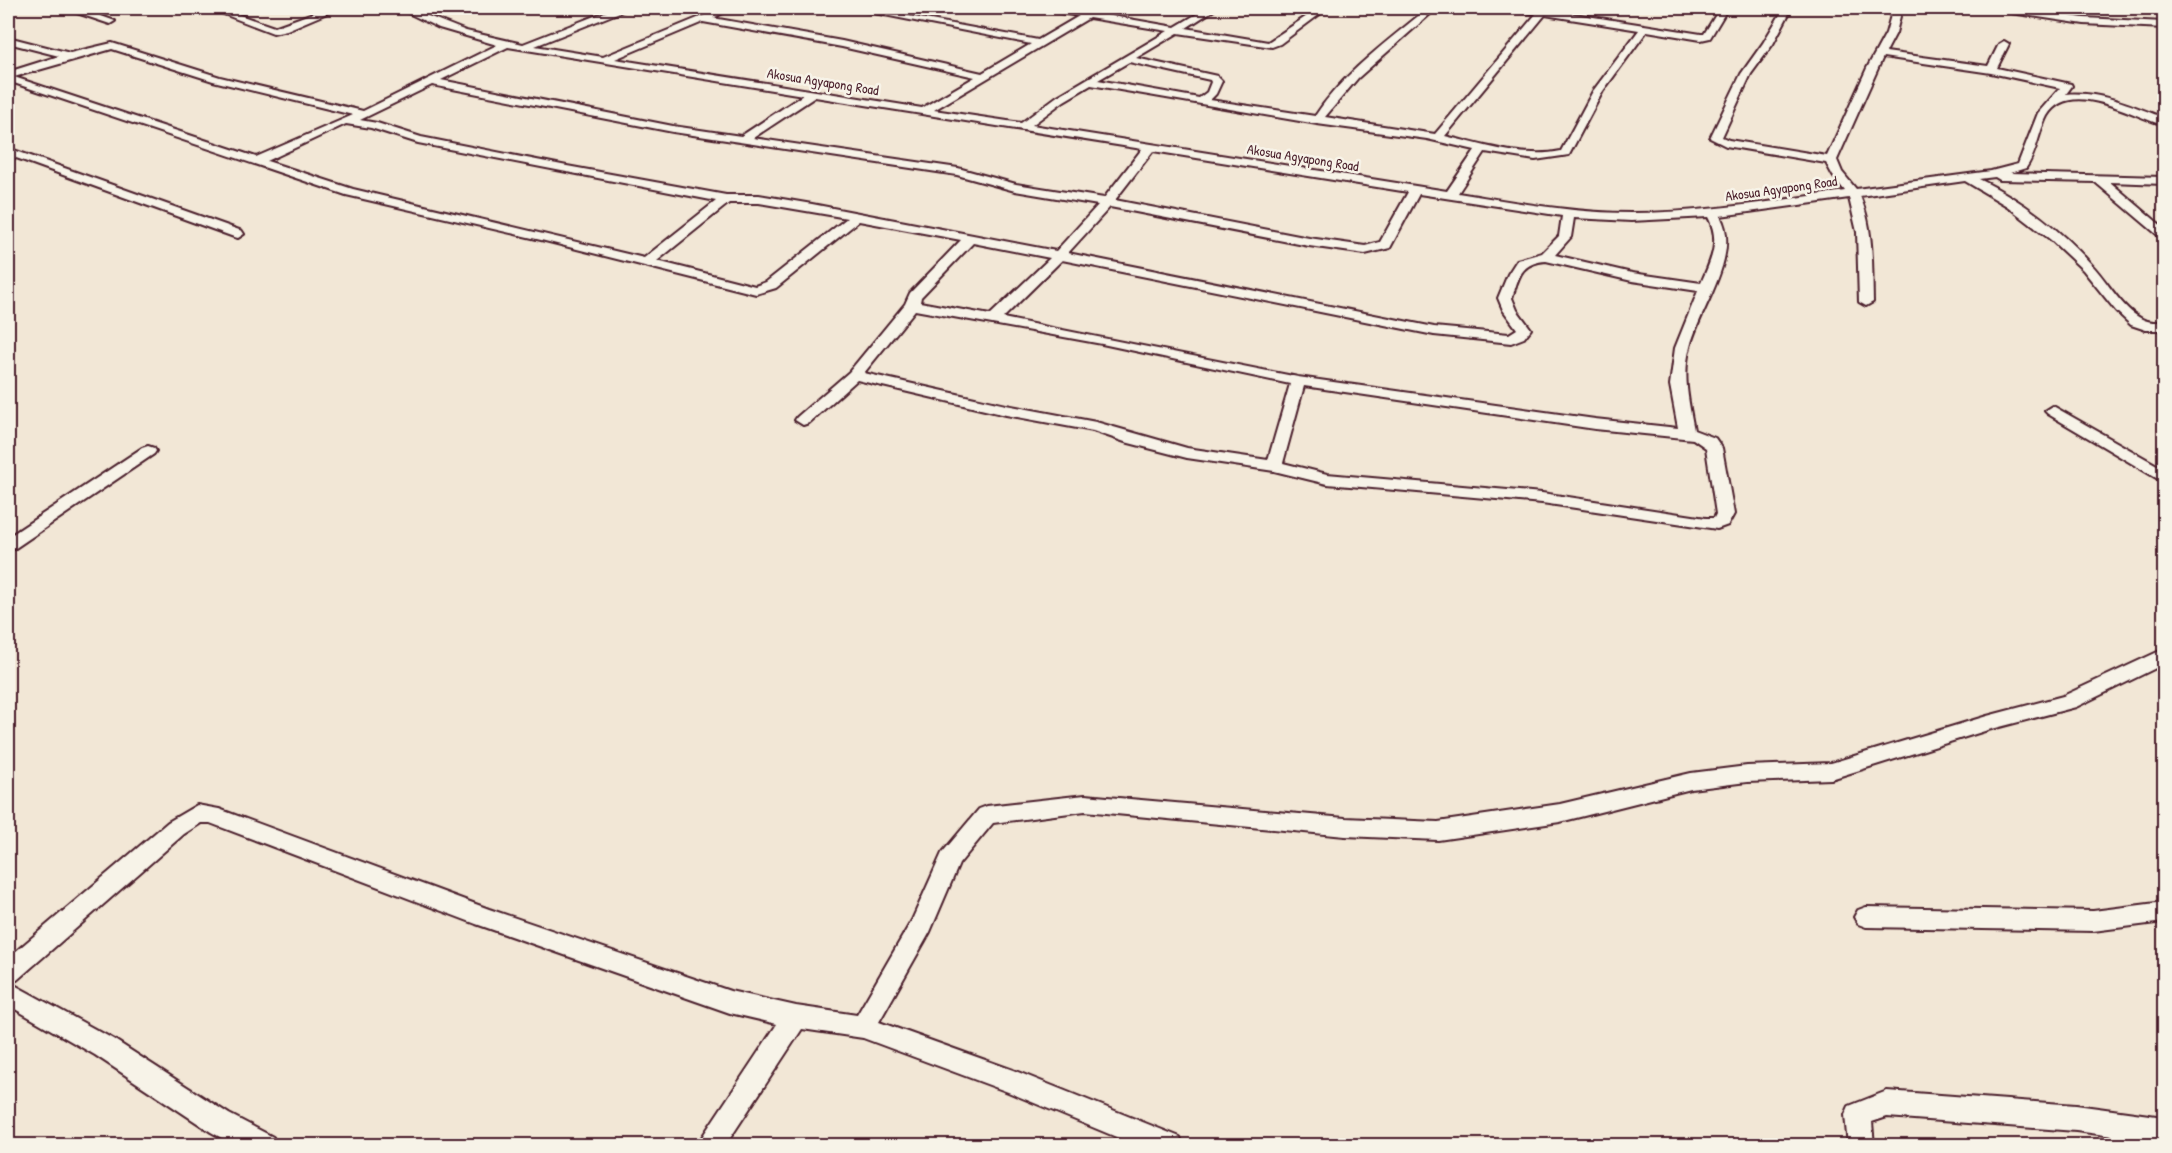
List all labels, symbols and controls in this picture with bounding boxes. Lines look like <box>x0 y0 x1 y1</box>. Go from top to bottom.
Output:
street label: Akosua Agyapong Road <box>766 63 881 100</box>
street label: Akosua Agyapong Road <box>1246 139 1361 176</box>
street label: Akosua Agyapong Road <box>1724 171 1839 206</box>

